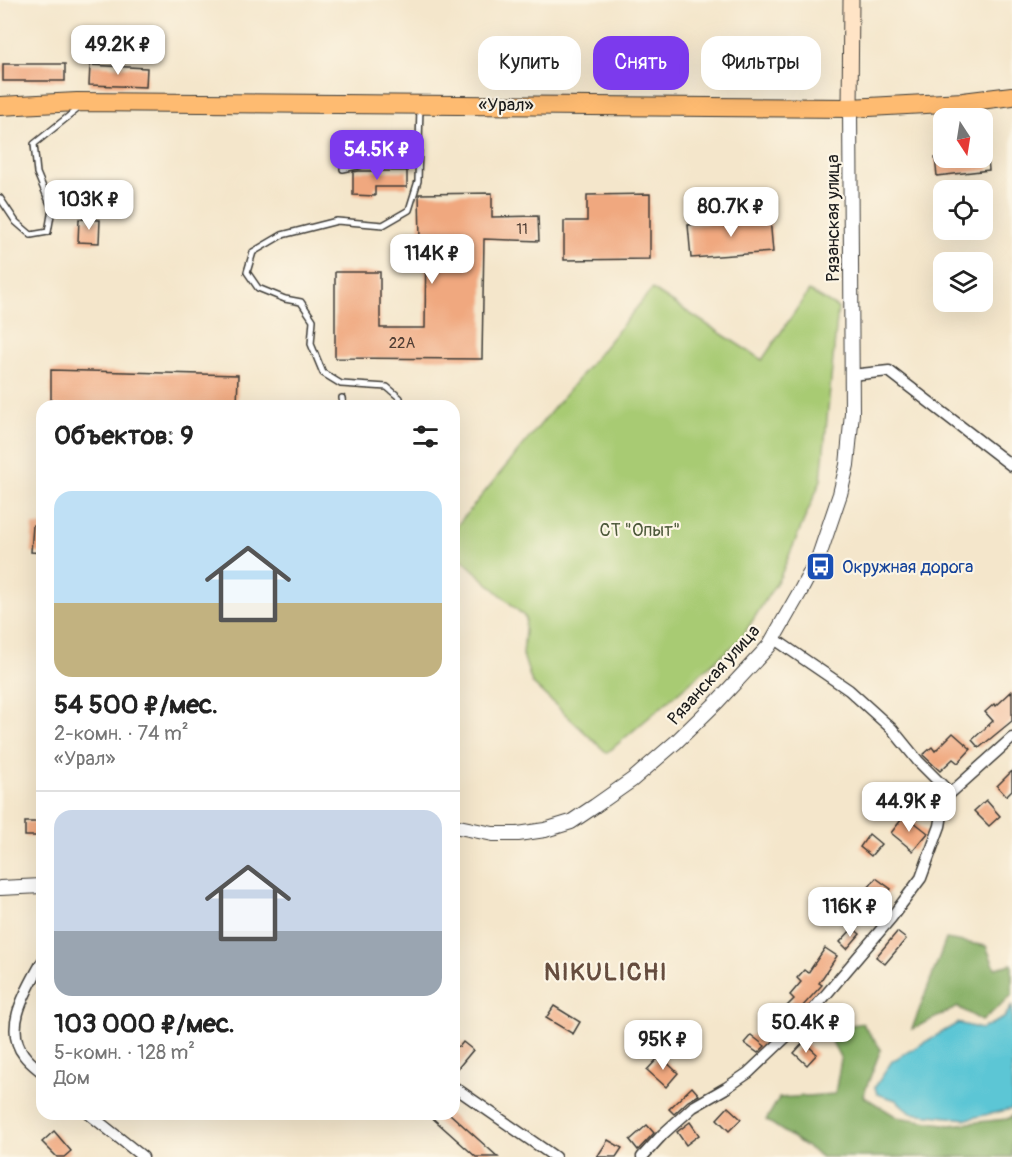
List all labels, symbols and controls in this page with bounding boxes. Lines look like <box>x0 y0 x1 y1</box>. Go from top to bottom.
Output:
pin: 49.2K ₽ <box>63 25 173 76</box>
text: 49.2K ₽ <box>85 32 151 57</box>
chip: Купить <box>478 36 581 90</box>
chip: Снять <box>593 36 689 90</box>
chip: Фильтры <box>701 36 821 90</box>
street label: «Урал» <box>478 94 534 117</box>
north arrow <box>933 108 993 168</box>
map controls <box>933 108 993 312</box>
pin: 54.5K ₽ <box>322 130 432 181</box>
text: 54.5K ₽ <box>344 137 410 162</box>
street label: Рязанская улица <box>822 154 845 282</box>
pin: 103K ₽ <box>40 180 138 231</box>
button: locate <box>933 180 993 240</box>
text: 103K ₽ <box>58 187 120 212</box>
pin: 80.7K ₽ <box>676 187 786 238</box>
text: 80.7K ₽ <box>697 194 765 219</box>
house number: 11 <box>516 220 528 239</box>
pin: 114K ₽ <box>383 234 481 285</box>
text: 114K ₽ <box>404 241 460 266</box>
button: layers <box>933 252 993 312</box>
house number: 22А <box>389 334 416 353</box>
text: Объектов: 9 <box>54 420 194 452</box>
icon: filters <box>409 420 442 453</box>
park label: СТ "Опыт" <box>600 519 680 542</box>
icon: home <box>194 530 302 638</box>
bus stop icon: Окружная дорога <box>805 551 837 583</box>
place label: Окружная дорога <box>842 556 973 579</box>
street label: Рязанская улица <box>663 620 765 730</box>
text: 54 500 ₽/мес. <box>54 689 218 721</box>
text: 2-комн. · 74 m² <box>54 721 189 746</box>
text: «Урал» <box>54 746 115 771</box>
pin: 44.9K ₽ <box>854 782 964 833</box>
text: 44.9K ₽ <box>876 789 942 814</box>
icon: home <box>194 849 302 957</box>
pin: 116K ₽ <box>801 887 899 938</box>
text: 116K ₽ <box>822 894 878 919</box>
district label: NIKULICHI <box>544 958 668 987</box>
pin: 50.4K ₽ <box>751 1003 861 1054</box>
text: 103 000 ₽/мес. <box>54 1008 235 1040</box>
text: 50.4K ₽ <box>772 1010 840 1035</box>
pin: 95K ₽ <box>621 1020 705 1071</box>
text: 95K ₽ <box>638 1027 688 1052</box>
text: 5-комн. · 128 m² <box>54 1040 195 1065</box>
text: Дом <box>54 1065 90 1090</box>

